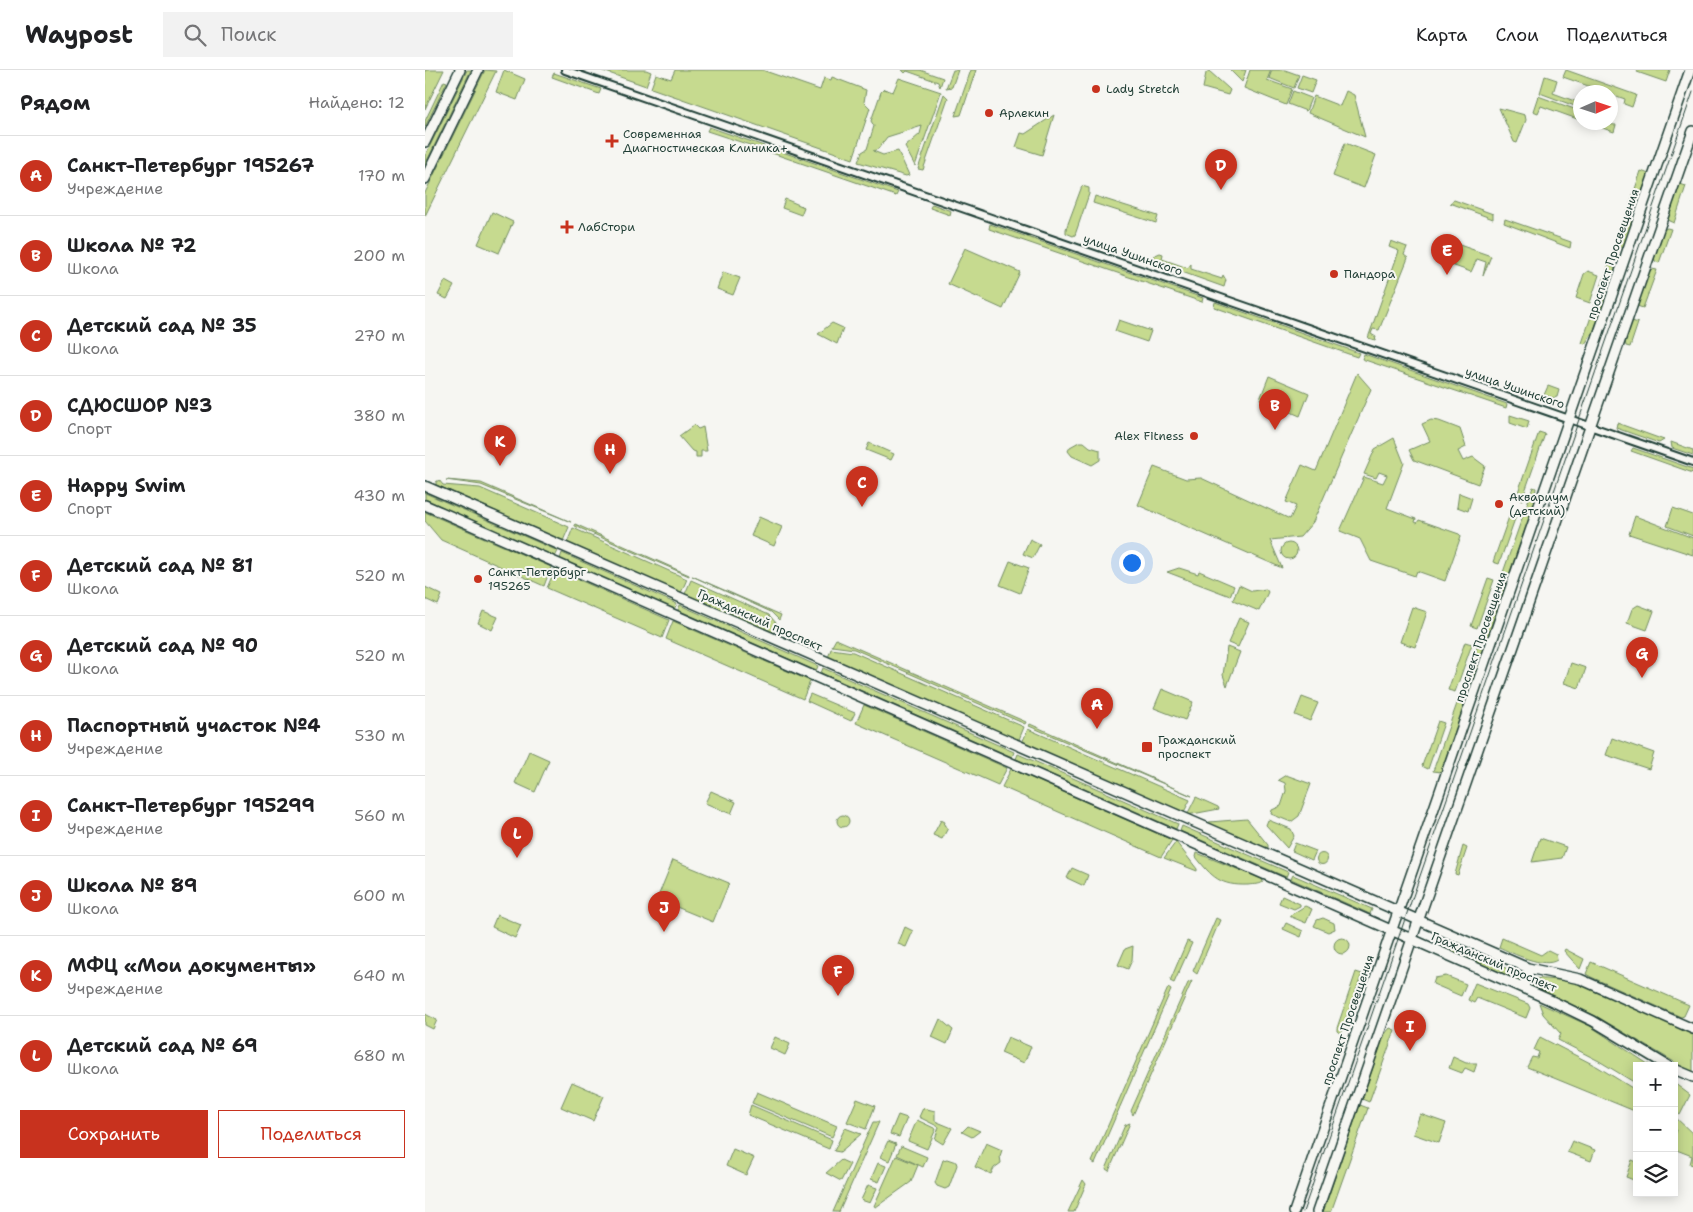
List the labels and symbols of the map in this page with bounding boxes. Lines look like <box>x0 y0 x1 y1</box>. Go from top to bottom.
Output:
place label: Lady Stretch <box>1106 81 1180 97</box>
marker: Lady Stretch <box>1090 83 1102 95</box>
north arrow <box>1573 85 1618 130</box>
place label: Арлекин <box>999 105 1049 121</box>
marker: Арлекин <box>983 107 995 119</box>
place label: Современная Диагностическая Клиника+ <box>623 126 788 156</box>
marker: Современная Диагностическая Клиника+ <box>605 134 619 148</box>
pin: D <box>1205 149 1237 190</box>
street label: проспект Просвещения <box>1583 187 1643 321</box>
place label: ЛабСтори <box>578 219 635 235</box>
marker: ЛабСтори <box>560 220 574 234</box>
street label: улица Ушинского <box>1081 230 1185 280</box>
pin: E <box>1431 234 1463 275</box>
place label: Пандора <box>1344 266 1396 282</box>
marker: Пандора <box>1328 268 1340 280</box>
street label: улица Ушинского <box>1463 363 1567 413</box>
pin: B <box>1259 389 1291 430</box>
pin: K <box>484 425 516 466</box>
place label: Alex Fitness <box>1114 428 1184 444</box>
marker: Alex Fitness <box>1188 430 1200 442</box>
pin: H <box>594 433 626 474</box>
pin: C <box>846 466 878 507</box>
place label: Аквариум (детский) <box>1509 489 1568 519</box>
marker: Аквариум (детский) <box>1493 498 1505 510</box>
your location <box>1119 550 1145 576</box>
place label: Санкт-Петербург 195265 <box>488 564 587 594</box>
street label: проспект Просвещения <box>1451 570 1511 704</box>
marker: Санкт-Петербург 195265 <box>472 573 484 585</box>
street label: Гражданский проспект <box>695 585 826 655</box>
pin: G <box>1626 637 1658 678</box>
pin: A <box>1081 688 1113 729</box>
place label: Гражданский проспект <box>1158 732 1236 762</box>
marker: Гражданский проспект <box>1140 740 1154 754</box>
pin: L <box>501 817 533 858</box>
pin: J <box>648 891 680 932</box>
street label: Гражданский проспект <box>1429 928 1560 996</box>
street label: проспект Просвещения <box>1318 953 1378 1087</box>
pin: F <box>822 955 854 996</box>
pin: I <box>1394 1010 1426 1051</box>

